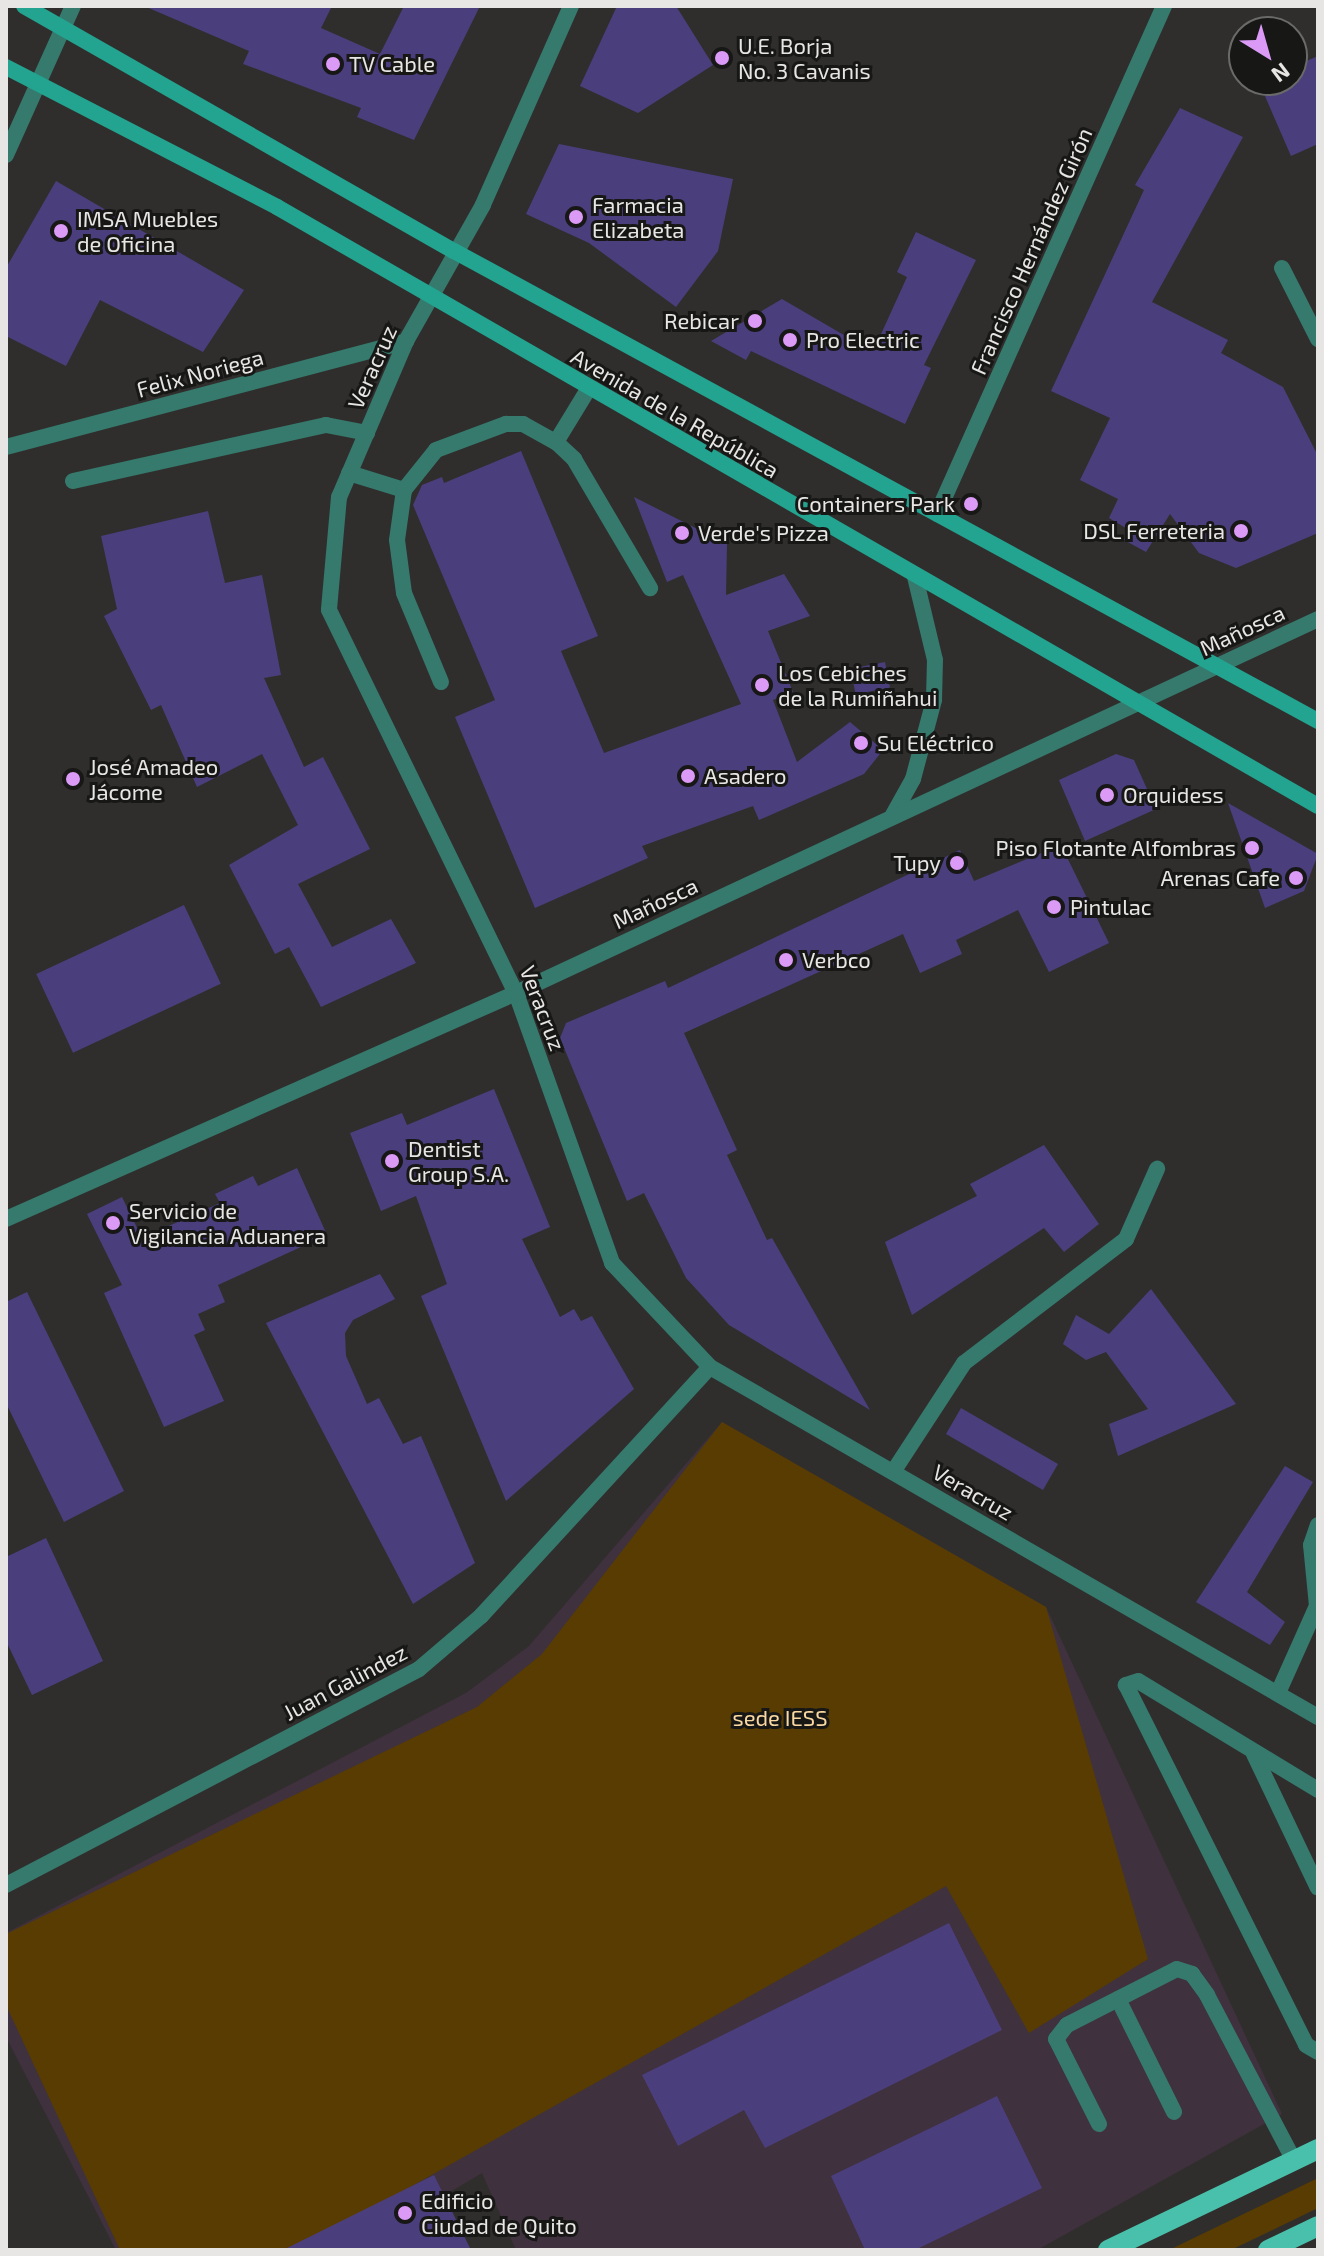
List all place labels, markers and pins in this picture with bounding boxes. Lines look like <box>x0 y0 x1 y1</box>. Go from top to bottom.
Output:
place label: U.E. Borja No. 3 Cavanis <box>738 32 871 84</box>
marker: U.E. Borja No. 3 Cavanis <box>713 49 731 67</box>
place label: TV Cable <box>349 51 436 77</box>
marker: TV Cable <box>324 55 342 73</box>
place label: Farmacia Elizabeta <box>592 191 684 242</box>
place label: IMSA Muebles de Oficina <box>77 205 219 256</box>
marker: Farmacia Elizabeta <box>567 208 585 226</box>
marker: IMSA Muebles de Oficina <box>52 222 70 240</box>
place label: Rebicar <box>664 308 739 334</box>
marker: Rebicar <box>746 312 764 330</box>
place label: Pro Electric <box>806 327 920 353</box>
marker: Pro Electric <box>781 331 799 349</box>
place label: Containers Park <box>797 491 955 517</box>
marker: Containers Park <box>962 495 980 513</box>
place label: DSL Ferreteria <box>1083 518 1225 544</box>
place label: Verde's Pizza <box>698 520 829 546</box>
marker: DSL Ferreteria <box>1232 522 1250 540</box>
marker: Verde's Pizza <box>673 524 691 542</box>
place label: Los Cebiches de la Rumiñahui <box>778 659 937 710</box>
marker: Los Cebiches de la Rumiñahui <box>753 676 771 694</box>
place label: Su Eléctrico <box>877 730 994 756</box>
marker: Su Eléctrico <box>852 734 870 752</box>
place label: José Amadeo Jácome <box>89 753 219 804</box>
place label: Asadero <box>704 763 786 789</box>
marker: Asadero <box>679 767 697 785</box>
marker: José Amadeo Jácome <box>64 770 82 788</box>
place label: Orquidess <box>1123 782 1224 808</box>
marker: Orquidess <box>1098 786 1116 804</box>
place label: Piso Flotante Alfombras <box>995 835 1236 861</box>
marker: Piso Flotante Alfombras <box>1243 839 1261 857</box>
place label: Tupy <box>893 850 941 876</box>
marker: Tupy <box>948 854 966 872</box>
place label: Arenas Cafe <box>1160 865 1280 891</box>
marker: Arenas Cafe <box>1287 869 1305 887</box>
place label: Pintulac <box>1070 894 1152 920</box>
marker: Pintulac <box>1045 898 1063 916</box>
place label: Verbco <box>802 947 871 973</box>
marker: Verbco <box>777 951 795 969</box>
place label: Dentist Group S.A. <box>408 1135 509 1186</box>
marker: Dentist Group S.A. <box>383 1152 401 1170</box>
place label: Servicio de Vigilancia Aduanera <box>129 1197 327 1248</box>
marker: Servicio de Vigilancia Aduanera <box>104 1214 122 1232</box>
place label: Edificio Ciudad de Quito <box>421 2187 577 2238</box>
marker: Edificio Ciudad de Quito <box>396 2204 414 2222</box>

